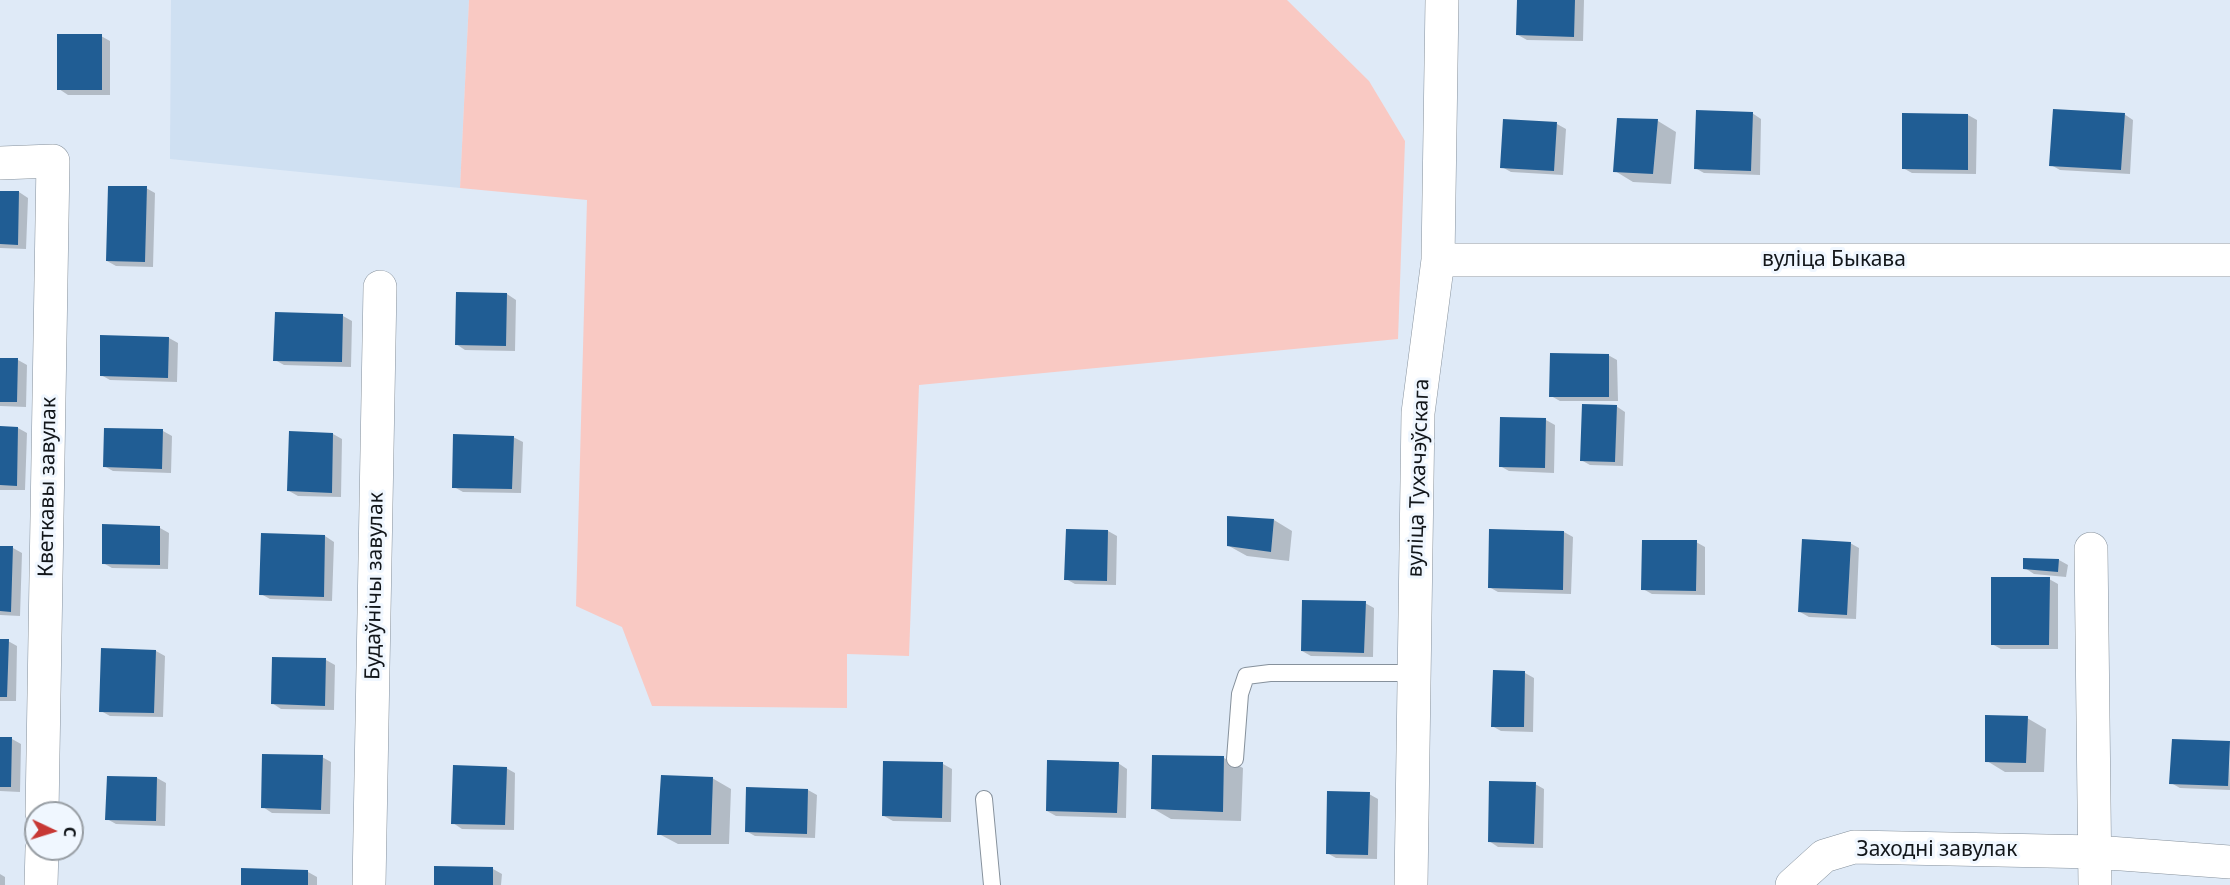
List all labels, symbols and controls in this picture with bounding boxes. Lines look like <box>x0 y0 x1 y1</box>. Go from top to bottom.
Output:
street label: вуліца Быкава <box>1762 247 1906 273</box>
street label: вуліца Тухачэўскага <box>1403 378 1435 578</box>
street label: Кветкавы завулак <box>34 397 62 577</box>
street label: Будаўнічы завулак <box>361 492 389 680</box>
north arrow <box>24 801 84 861</box>
text: С <box>59 826 81 838</box>
street label: Заходні завулак <box>1857 837 2017 863</box>

